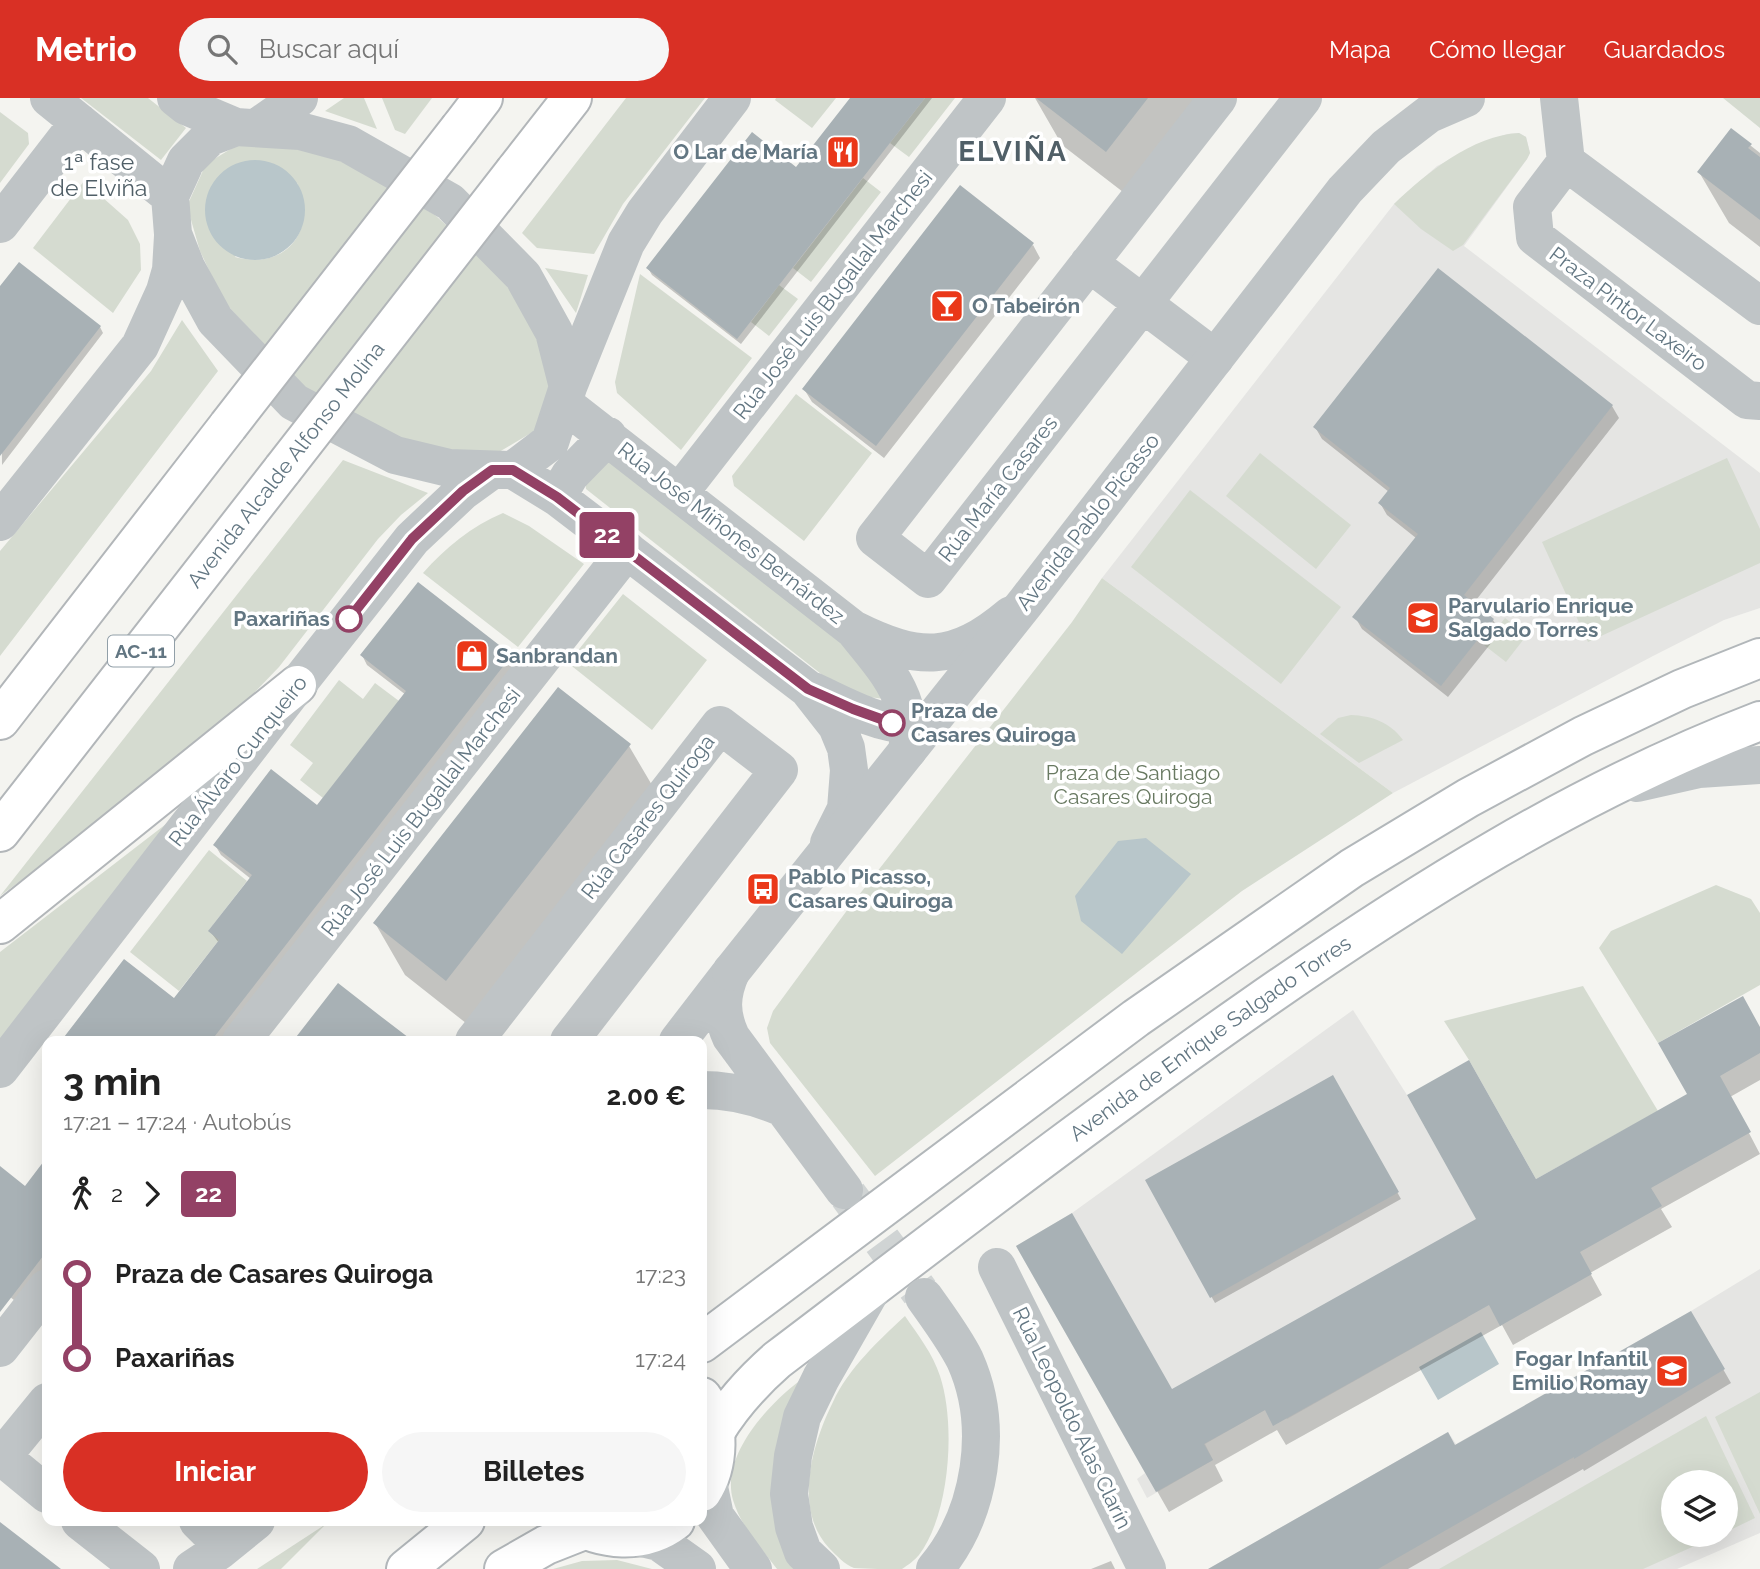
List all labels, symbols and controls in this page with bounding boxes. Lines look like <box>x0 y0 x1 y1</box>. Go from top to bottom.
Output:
search box <box>179 18 669 81</box>
text: Metrio <box>35 30 137 69</box>
icon: search <box>203 30 241 68</box>
text: Buscar aquí <box>259 34 399 64</box>
text: Mapa <box>1329 35 1391 64</box>
text: Cómo llegar <box>1429 35 1566 64</box>
text: Guardados <box>1604 35 1725 64</box>
restaurant icon: O Lar de María <box>824 133 862 171</box>
district label: ELVIÑA <box>958 135 1068 168</box>
place label: O Lar de María <box>673 139 818 164</box>
district label: 1ª fase de Elviña <box>51 148 147 201</box>
street label: Rúa José Luis Bugallal Marchesi <box>728 165 938 424</box>
street label: Praza Pintor Laxeiro <box>1545 241 1712 376</box>
bar icon: O Tabeirón <box>928 287 966 325</box>
place label: O Tabeirón <box>972 293 1080 318</box>
street label: Avenida Alcalde Alfonso Molina <box>182 337 389 593</box>
street label: Rúa María Casares <box>933 411 1062 567</box>
street label: Avenida Pablo Picasso <box>1011 428 1164 615</box>
street label: Rúa José Miñones Bernárdez <box>613 436 849 629</box>
line badge: 22 <box>576 512 638 558</box>
text: 22 <box>593 520 621 549</box>
place label: Parvulario Enrique Salgado Torres <box>1448 593 1634 642</box>
school or university icon: Parvulario Enrique Salgado Torres <box>1404 599 1442 637</box>
place label: Paxariñas <box>233 606 330 631</box>
marker: Paxariñas <box>336 606 362 632</box>
road number: AC-11 <box>108 636 174 666</box>
shop icon: Sanbrandan <box>453 637 491 675</box>
place label: Sanbrandan <box>496 643 618 668</box>
street label: Rúa Álvaro Cunqueiro <box>163 670 312 851</box>
street label: Rúa José Luis Bugallal Marchesi <box>316 682 526 941</box>
place label: Praza de Casares Quiroga <box>911 698 1076 747</box>
marker: Praza de Casares Quiroga <box>879 710 905 736</box>
street label: Rúa Casares Quiroga <box>576 729 720 904</box>
park label: Praza de Santiago Casares Quiroga <box>1046 760 1220 809</box>
place label: Pablo Picasso, Casares Quiroga <box>788 864 953 913</box>
bus stop icon: Pablo Picasso, Casares Quiroga <box>744 870 782 908</box>
street label: Avenida de Enrique Salgado Torres <box>1065 930 1355 1146</box>
text: 3 min <box>63 1059 161 1104</box>
text: 2.00 € <box>607 1081 686 1111</box>
text: 17:21 – 17:24 · Autobús <box>63 1108 291 1135</box>
icon: walk <box>63 1175 101 1213</box>
icon: forward <box>133 1175 171 1213</box>
text: 22 <box>195 1179 222 1208</box>
text: 2 <box>111 1180 123 1207</box>
text: Praza de Casares Quiroga <box>115 1259 433 1289</box>
text: 17:23 <box>635 1261 686 1288</box>
street label: Rúa Leopoldo Alas Clarín <box>1008 1303 1137 1533</box>
text: Paxariñas <box>115 1343 235 1373</box>
text: 17:24 <box>635 1345 686 1372</box>
place label: Fogar Infantil Emilio Romay <box>1512 1346 1648 1395</box>
school or university icon: Fogar Infantil Emilio Romay <box>1653 1352 1691 1390</box>
button: Iniciar <box>63 1432 368 1512</box>
button: Billetes <box>382 1432 686 1512</box>
map controls <box>1661 1470 1738 1547</box>
button: layers <box>1661 1470 1738 1547</box>

